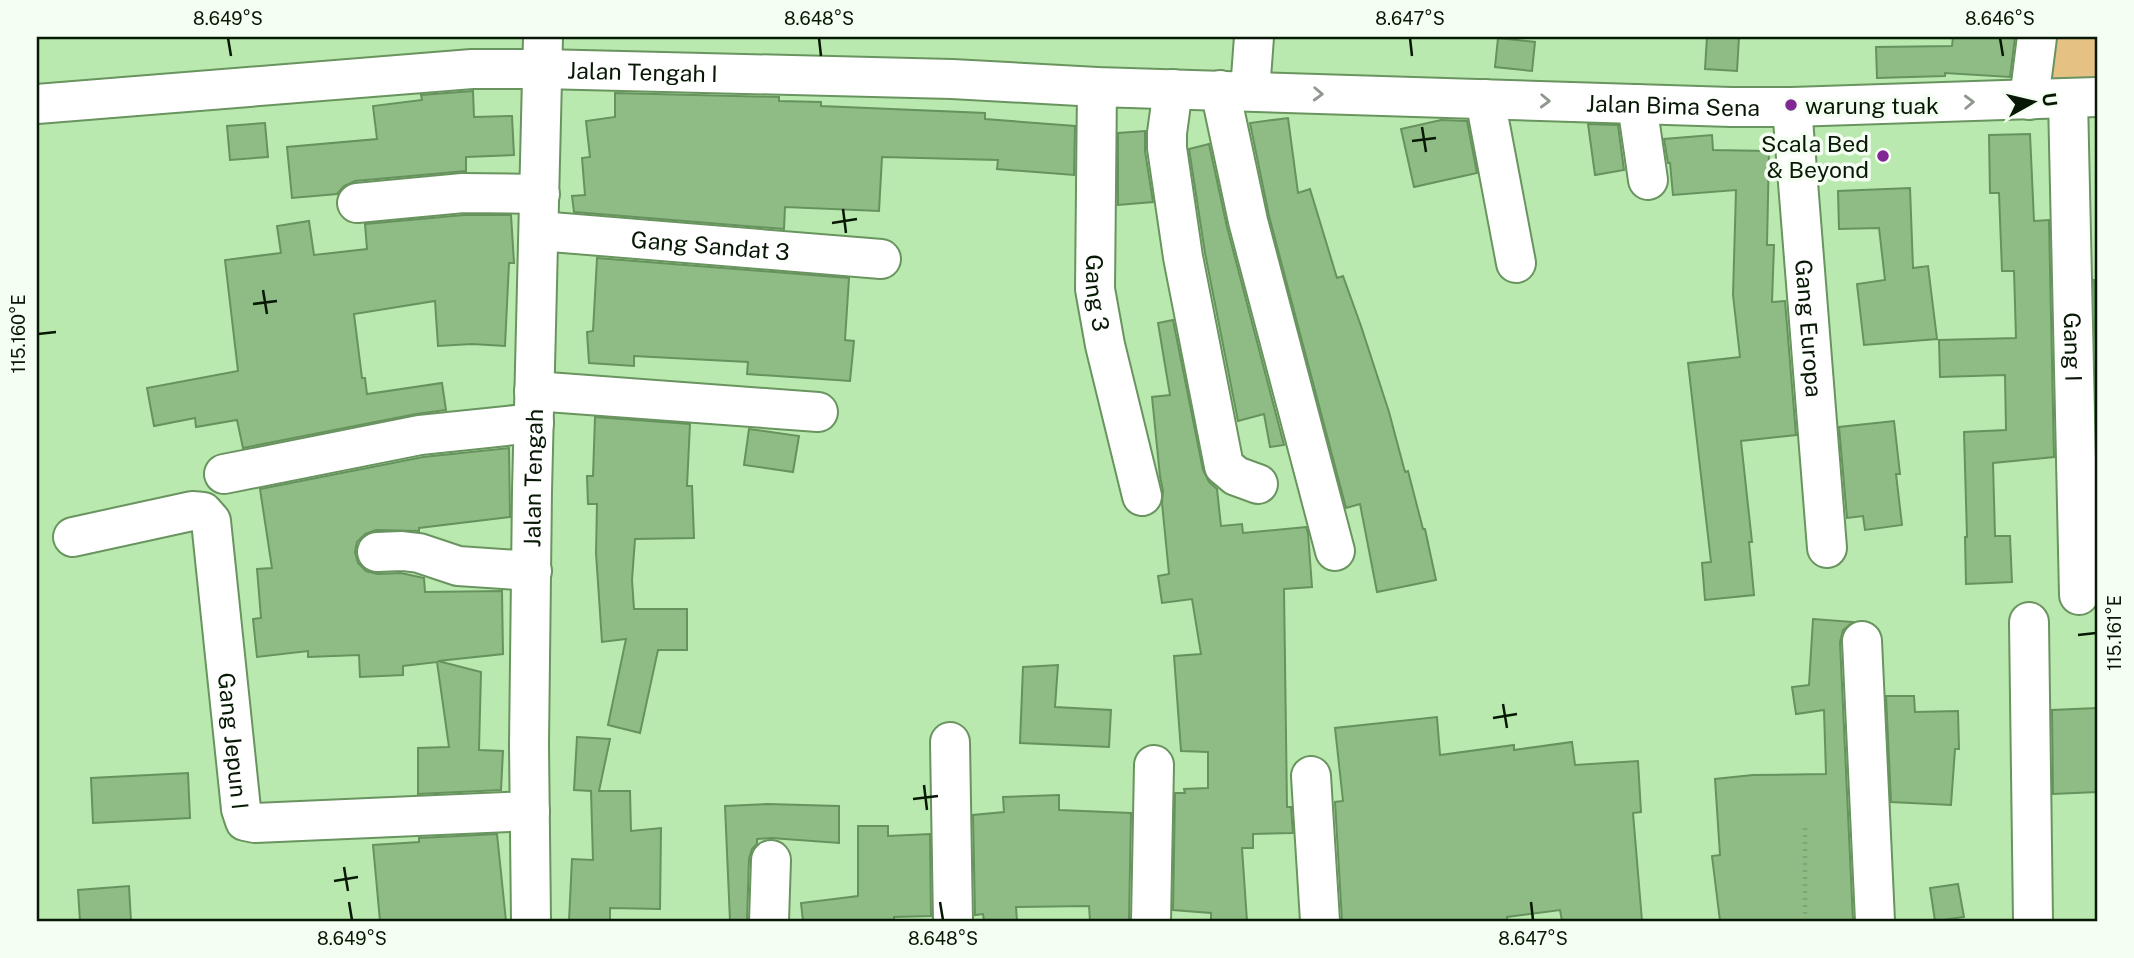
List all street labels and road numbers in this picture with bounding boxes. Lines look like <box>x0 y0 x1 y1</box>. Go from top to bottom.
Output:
street label: Jalan Tengah I <box>567 56 718 87</box>
street label: Jalan Bima Sena <box>1586 89 1760 121</box>
street label: Gang Sandat 3 <box>630 225 791 265</box>
street label: Gang 3 <box>1081 254 1116 333</box>
street label: Gang Europa <box>1791 258 1829 398</box>
street label: Gang I <box>2059 312 2088 382</box>
street label: Jalan Tengah <box>518 408 547 547</box>
street label: Gang Jepun I <box>213 671 254 811</box>

